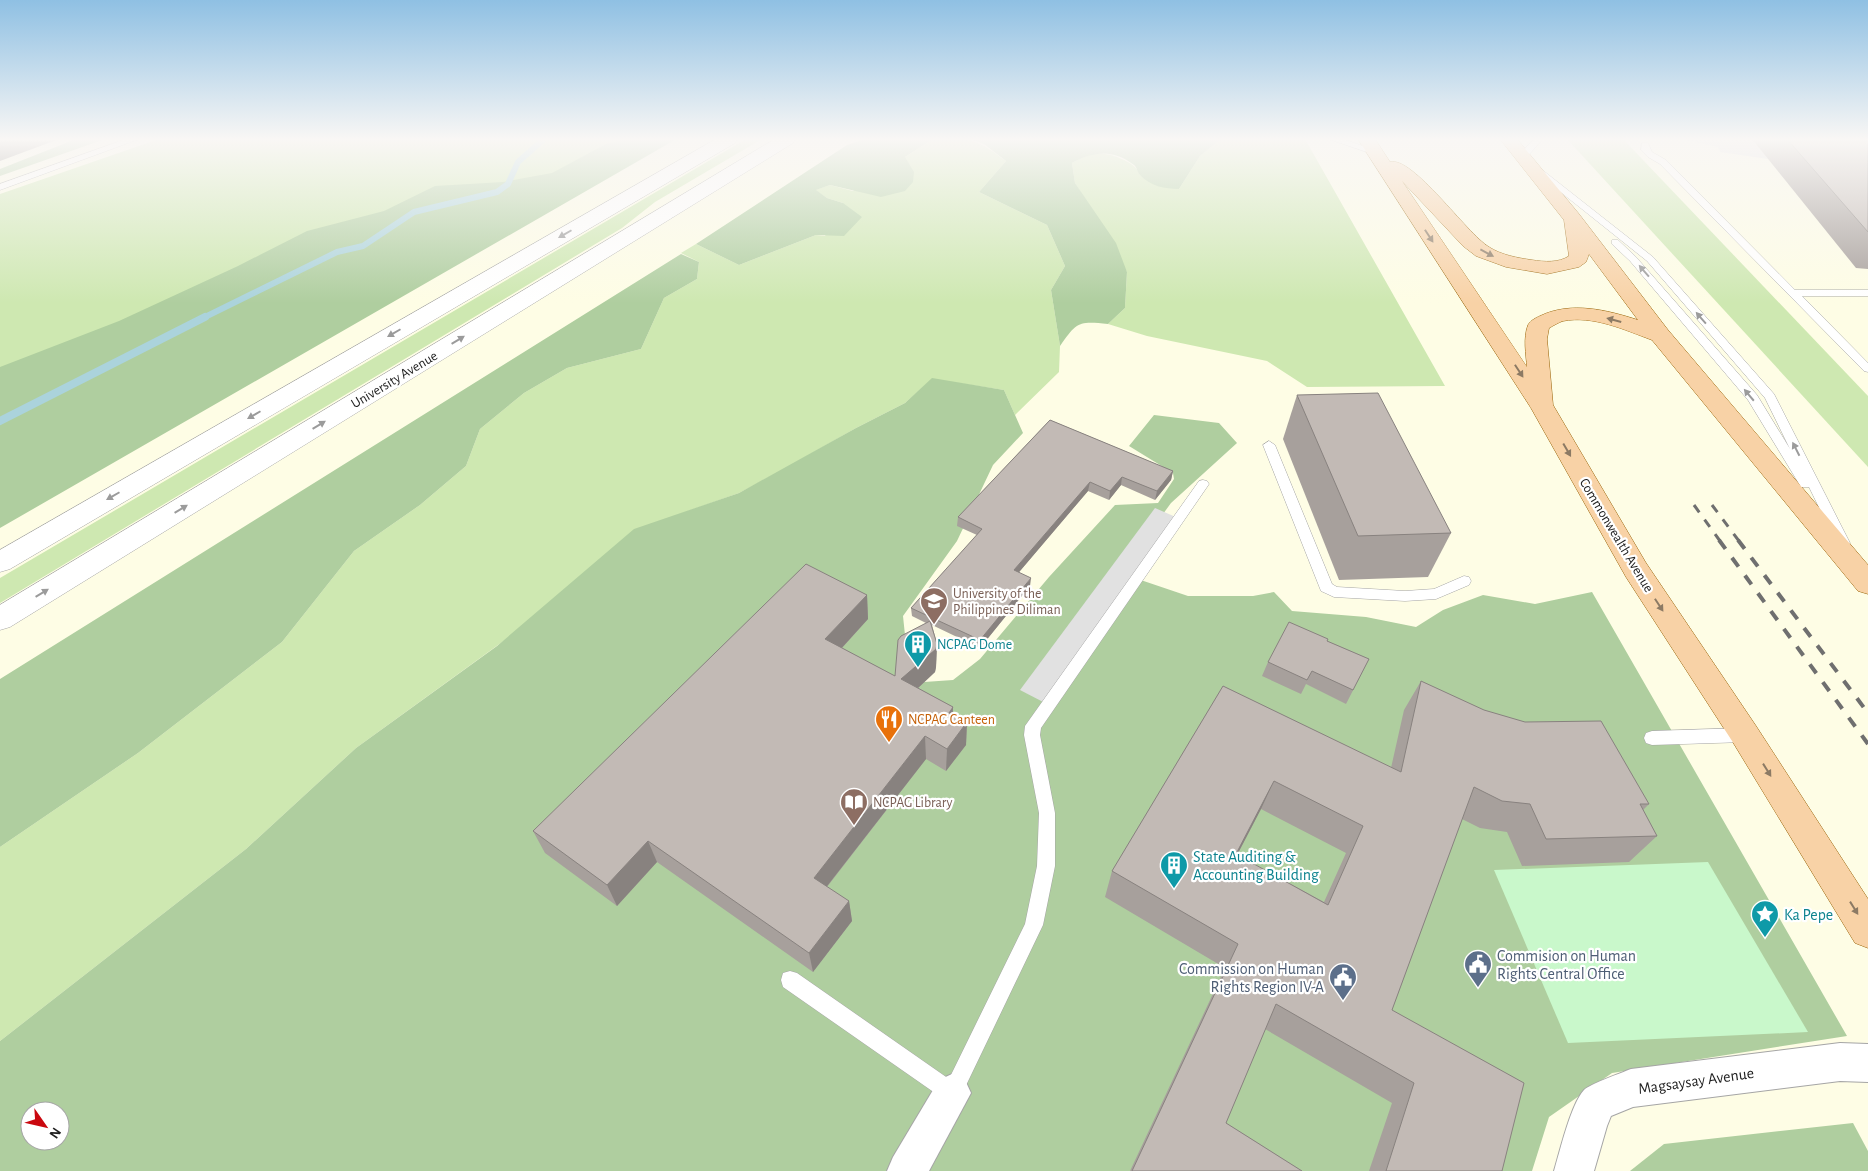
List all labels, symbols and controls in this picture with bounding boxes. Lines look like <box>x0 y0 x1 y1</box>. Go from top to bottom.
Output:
one-way arrow <box>1424 229 1434 242</box>
one-way arrow <box>558 230 573 238</box>
one-way arrow <box>1480 249 1494 257</box>
one-way arrow <box>1638 265 1649 278</box>
one-way arrow <box>1695 313 1707 325</box>
one-way arrow <box>1607 316 1622 324</box>
one-way arrow <box>387 329 402 337</box>
one-way arrow <box>452 336 465 345</box>
street label: University Avenue <box>349 349 440 411</box>
one-way arrow <box>1514 365 1523 378</box>
one-way arrow <box>1744 388 1755 401</box>
one-way arrow <box>247 410 260 419</box>
one-way arrow <box>313 420 326 429</box>
one-way arrow <box>1792 441 1800 456</box>
one-way arrow <box>1563 443 1571 458</box>
street label: Commonwealth Avenue <box>1577 476 1656 595</box>
one-way arrow <box>106 492 121 500</box>
one-way arrow <box>174 505 187 514</box>
school or university icon: University of the Philippines Diliman <box>919 586 949 625</box>
place label: University of the Philippines Diliman <box>953 587 1061 617</box>
one-way arrow <box>35 589 48 598</box>
one-way arrow <box>1654 598 1664 612</box>
building icon: NCPAG Dome <box>903 629 933 668</box>
place label: NCPAG Dome <box>937 638 1012 652</box>
restaurant icon: NCPAG Canteen <box>874 704 904 743</box>
place label: NCPAG Canteen <box>908 713 995 727</box>
one-way arrow <box>1762 764 1772 777</box>
library icon: NCPAG Library <box>839 787 869 826</box>
place label: NCPAG Library <box>873 796 952 810</box>
place label: State Auditing & Accounting Building <box>1193 849 1319 883</box>
building icon: State Auditing & Accounting Building <box>1159 850 1189 889</box>
place icon: Ka Pepe <box>1750 899 1780 938</box>
one-way arrow <box>1849 901 1858 914</box>
place label: Ka Pepe <box>1784 907 1833 923</box>
place label: Commision on Human Rights Central Office <box>1497 948 1636 982</box>
public building icon: Commision on Human Rights Central Office <box>1463 949 1493 988</box>
place label: Commission on Human Rights Region IV-A <box>1179 961 1324 995</box>
public building icon: Commission on Human Rights Region IV-A <box>1328 962 1358 1001</box>
street label: Magsaysay Avenue <box>1637 1065 1755 1098</box>
north arrow <box>20 1101 70 1151</box>
text: N <box>46 1125 63 1141</box>

